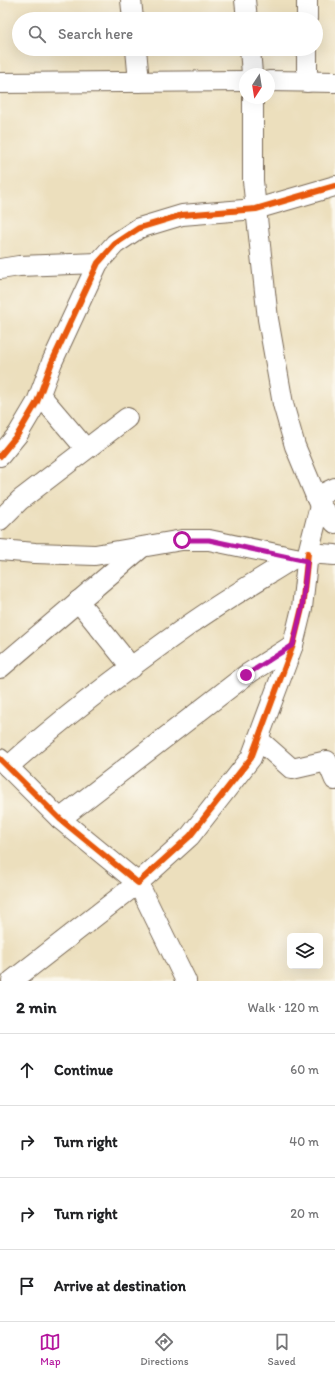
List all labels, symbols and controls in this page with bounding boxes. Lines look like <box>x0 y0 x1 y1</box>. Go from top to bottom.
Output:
search box <box>12 12 323 56</box>
icon: search <box>26 23 48 45</box>
text: Search here <box>58 25 133 43</box>
north arrow <box>239 68 275 104</box>
route start <box>173 531 191 549</box>
route end <box>237 666 255 684</box>
map controls <box>287 933 323 969</box>
button: layers <box>287 933 323 969</box>
text: 2 min <box>16 997 56 1017</box>
text: Walk · 120 m <box>248 1000 319 1015</box>
icon: ahead <box>16 1059 38 1081</box>
text: Continue <box>54 1061 113 1079</box>
text: 60 m <box>290 1062 319 1077</box>
icon: right <box>16 1131 38 1153</box>
text: Turn right <box>54 1133 118 1151</box>
text: 40 m <box>289 1134 319 1149</box>
icon: right <box>16 1203 38 1225</box>
text: Turn right <box>54 1205 118 1223</box>
text: 20 m <box>290 1206 319 1221</box>
icon: arrive <box>16 1275 38 1297</box>
text: Arrive at destination <box>54 1277 186 1295</box>
tab: Map <box>39 1331 61 1368</box>
tab: Directions <box>140 1331 189 1368</box>
tab: Saved <box>267 1331 296 1368</box>

